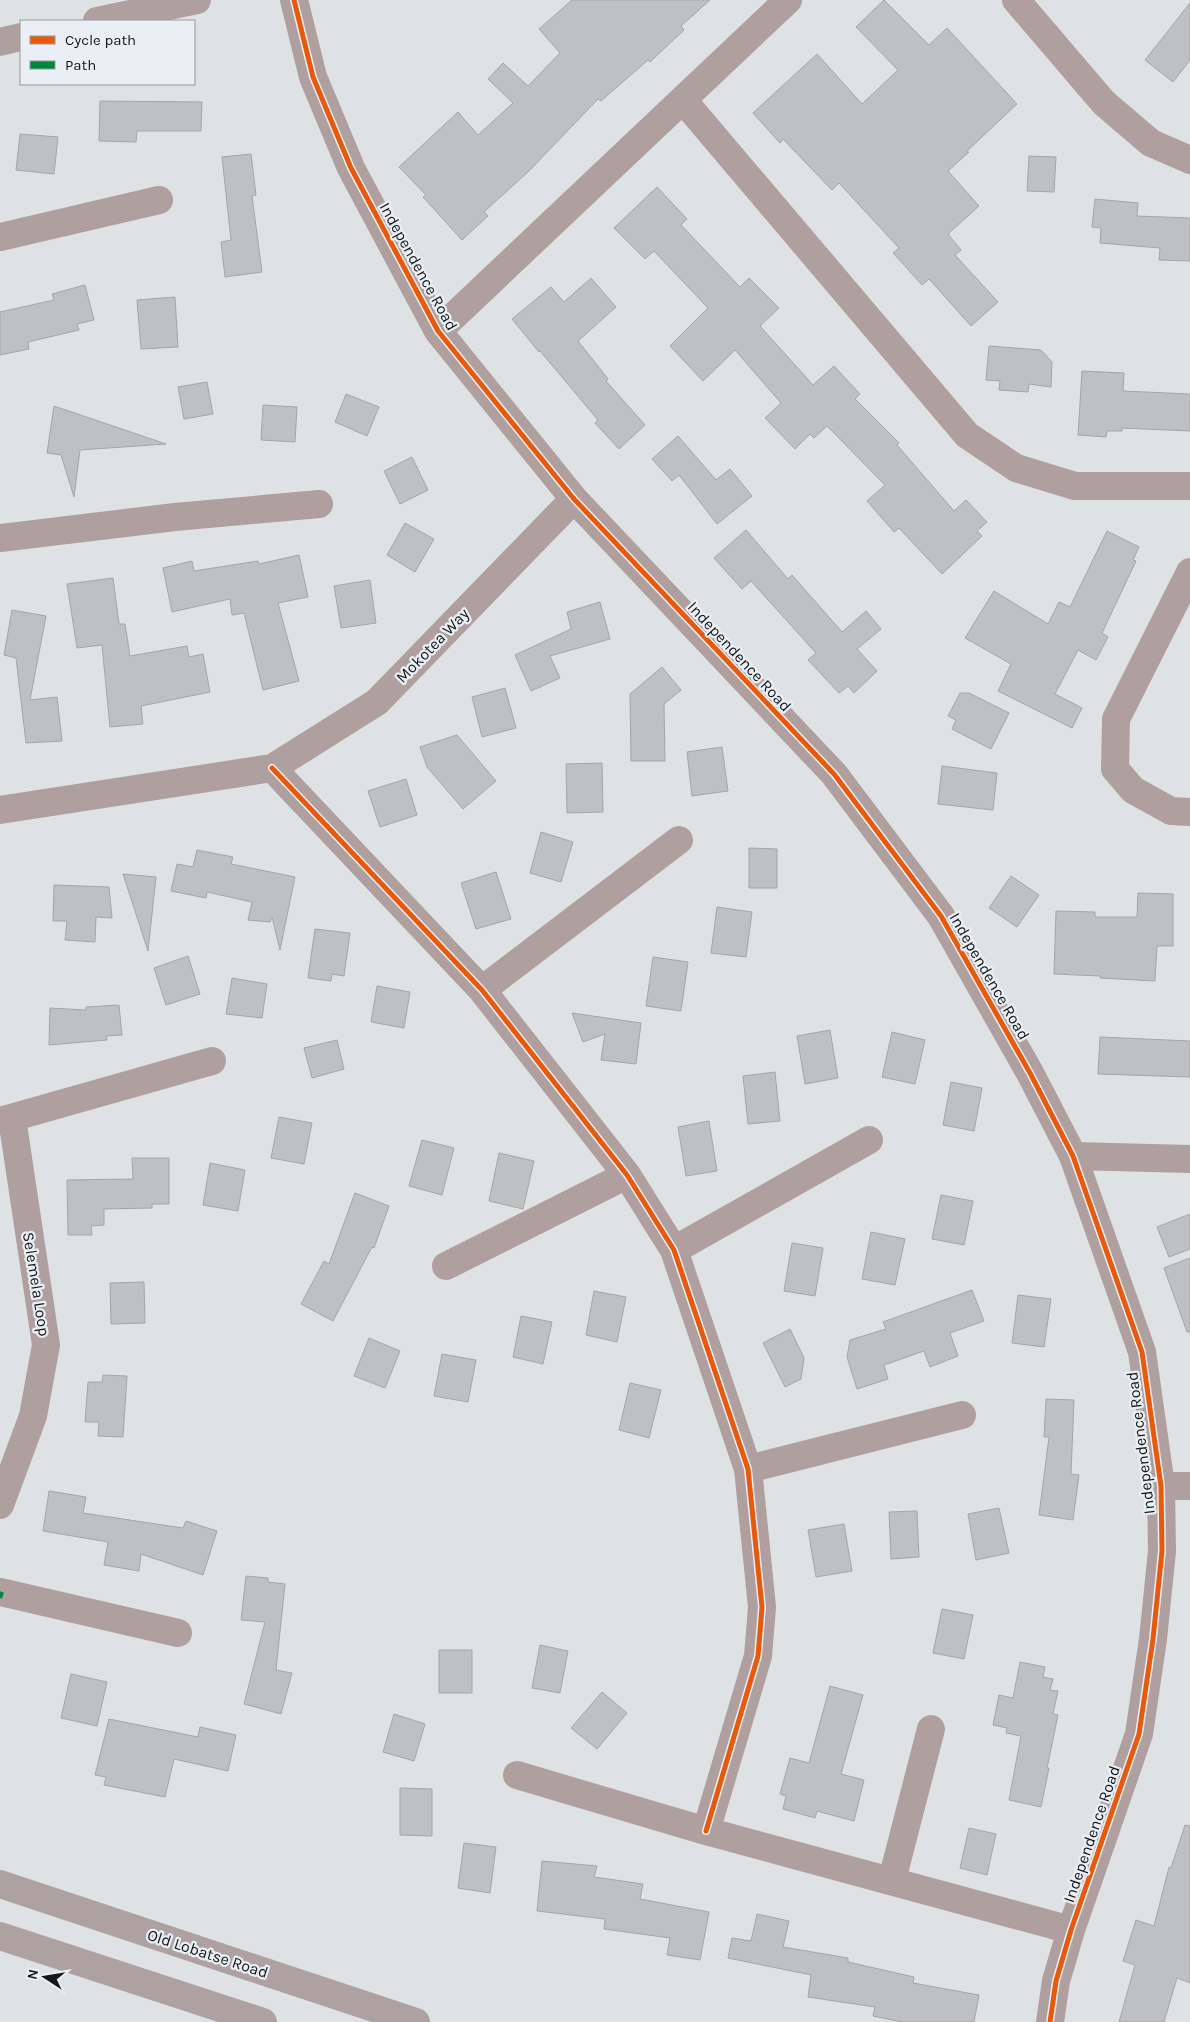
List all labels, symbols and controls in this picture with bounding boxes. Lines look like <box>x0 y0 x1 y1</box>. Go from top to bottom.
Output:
legend <box>20 20 195 85</box>
text: Cycle path <box>65 31 136 49</box>
text: Path <box>65 56 96 74</box>
street label: Independence Road <box>375 199 462 334</box>
street label: Independence Road <box>684 597 796 715</box>
street label: Mokotea Way <box>392 603 473 687</box>
street label: Independence Road <box>945 909 1034 1043</box>
street label: Selemela Loop <box>19 1231 54 1338</box>
street label: Independence Road <box>1122 1371 1159 1515</box>
street label: Independence Road <box>1059 1763 1124 1905</box>
street label: Old Lobatse Road <box>145 1925 271 1982</box>
north arrow <box>20 1952 70 2002</box>
text: N <box>23 1968 42 1981</box>

